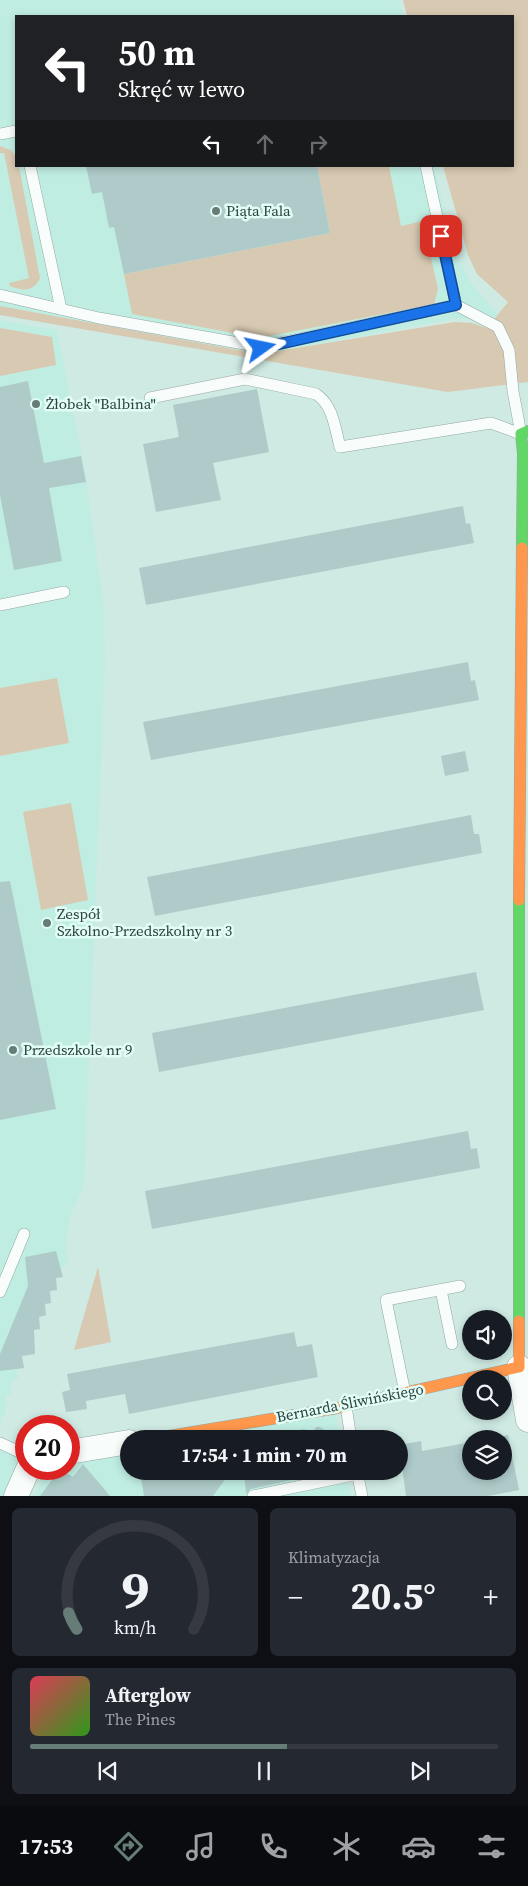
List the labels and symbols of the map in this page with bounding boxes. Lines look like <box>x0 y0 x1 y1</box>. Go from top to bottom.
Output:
place label: Piąta Fala <box>226 200 291 221</box>
marker: Piąta Fala <box>210 205 222 217</box>
pin <box>420 215 462 257</box>
position arrow <box>234 321 286 373</box>
place label: Żłobek "Balbina" <box>46 393 156 414</box>
marker: Żłobek "Balbina" <box>30 398 42 410</box>
place label: Zespół Szkolno-Przedszkolny nr 3 <box>57 903 232 941</box>
marker: Zespół Szkolno-Przedszkolny nr 3 <box>41 917 53 929</box>
place label: Przedszkole nr 9 <box>23 1039 132 1060</box>
marker: Przedszkole nr 9 <box>7 1044 19 1056</box>
street label: Bernarda Śliwińskiego <box>274 1378 425 1427</box>
speed limit sign: 20 <box>15 1415 80 1480</box>

